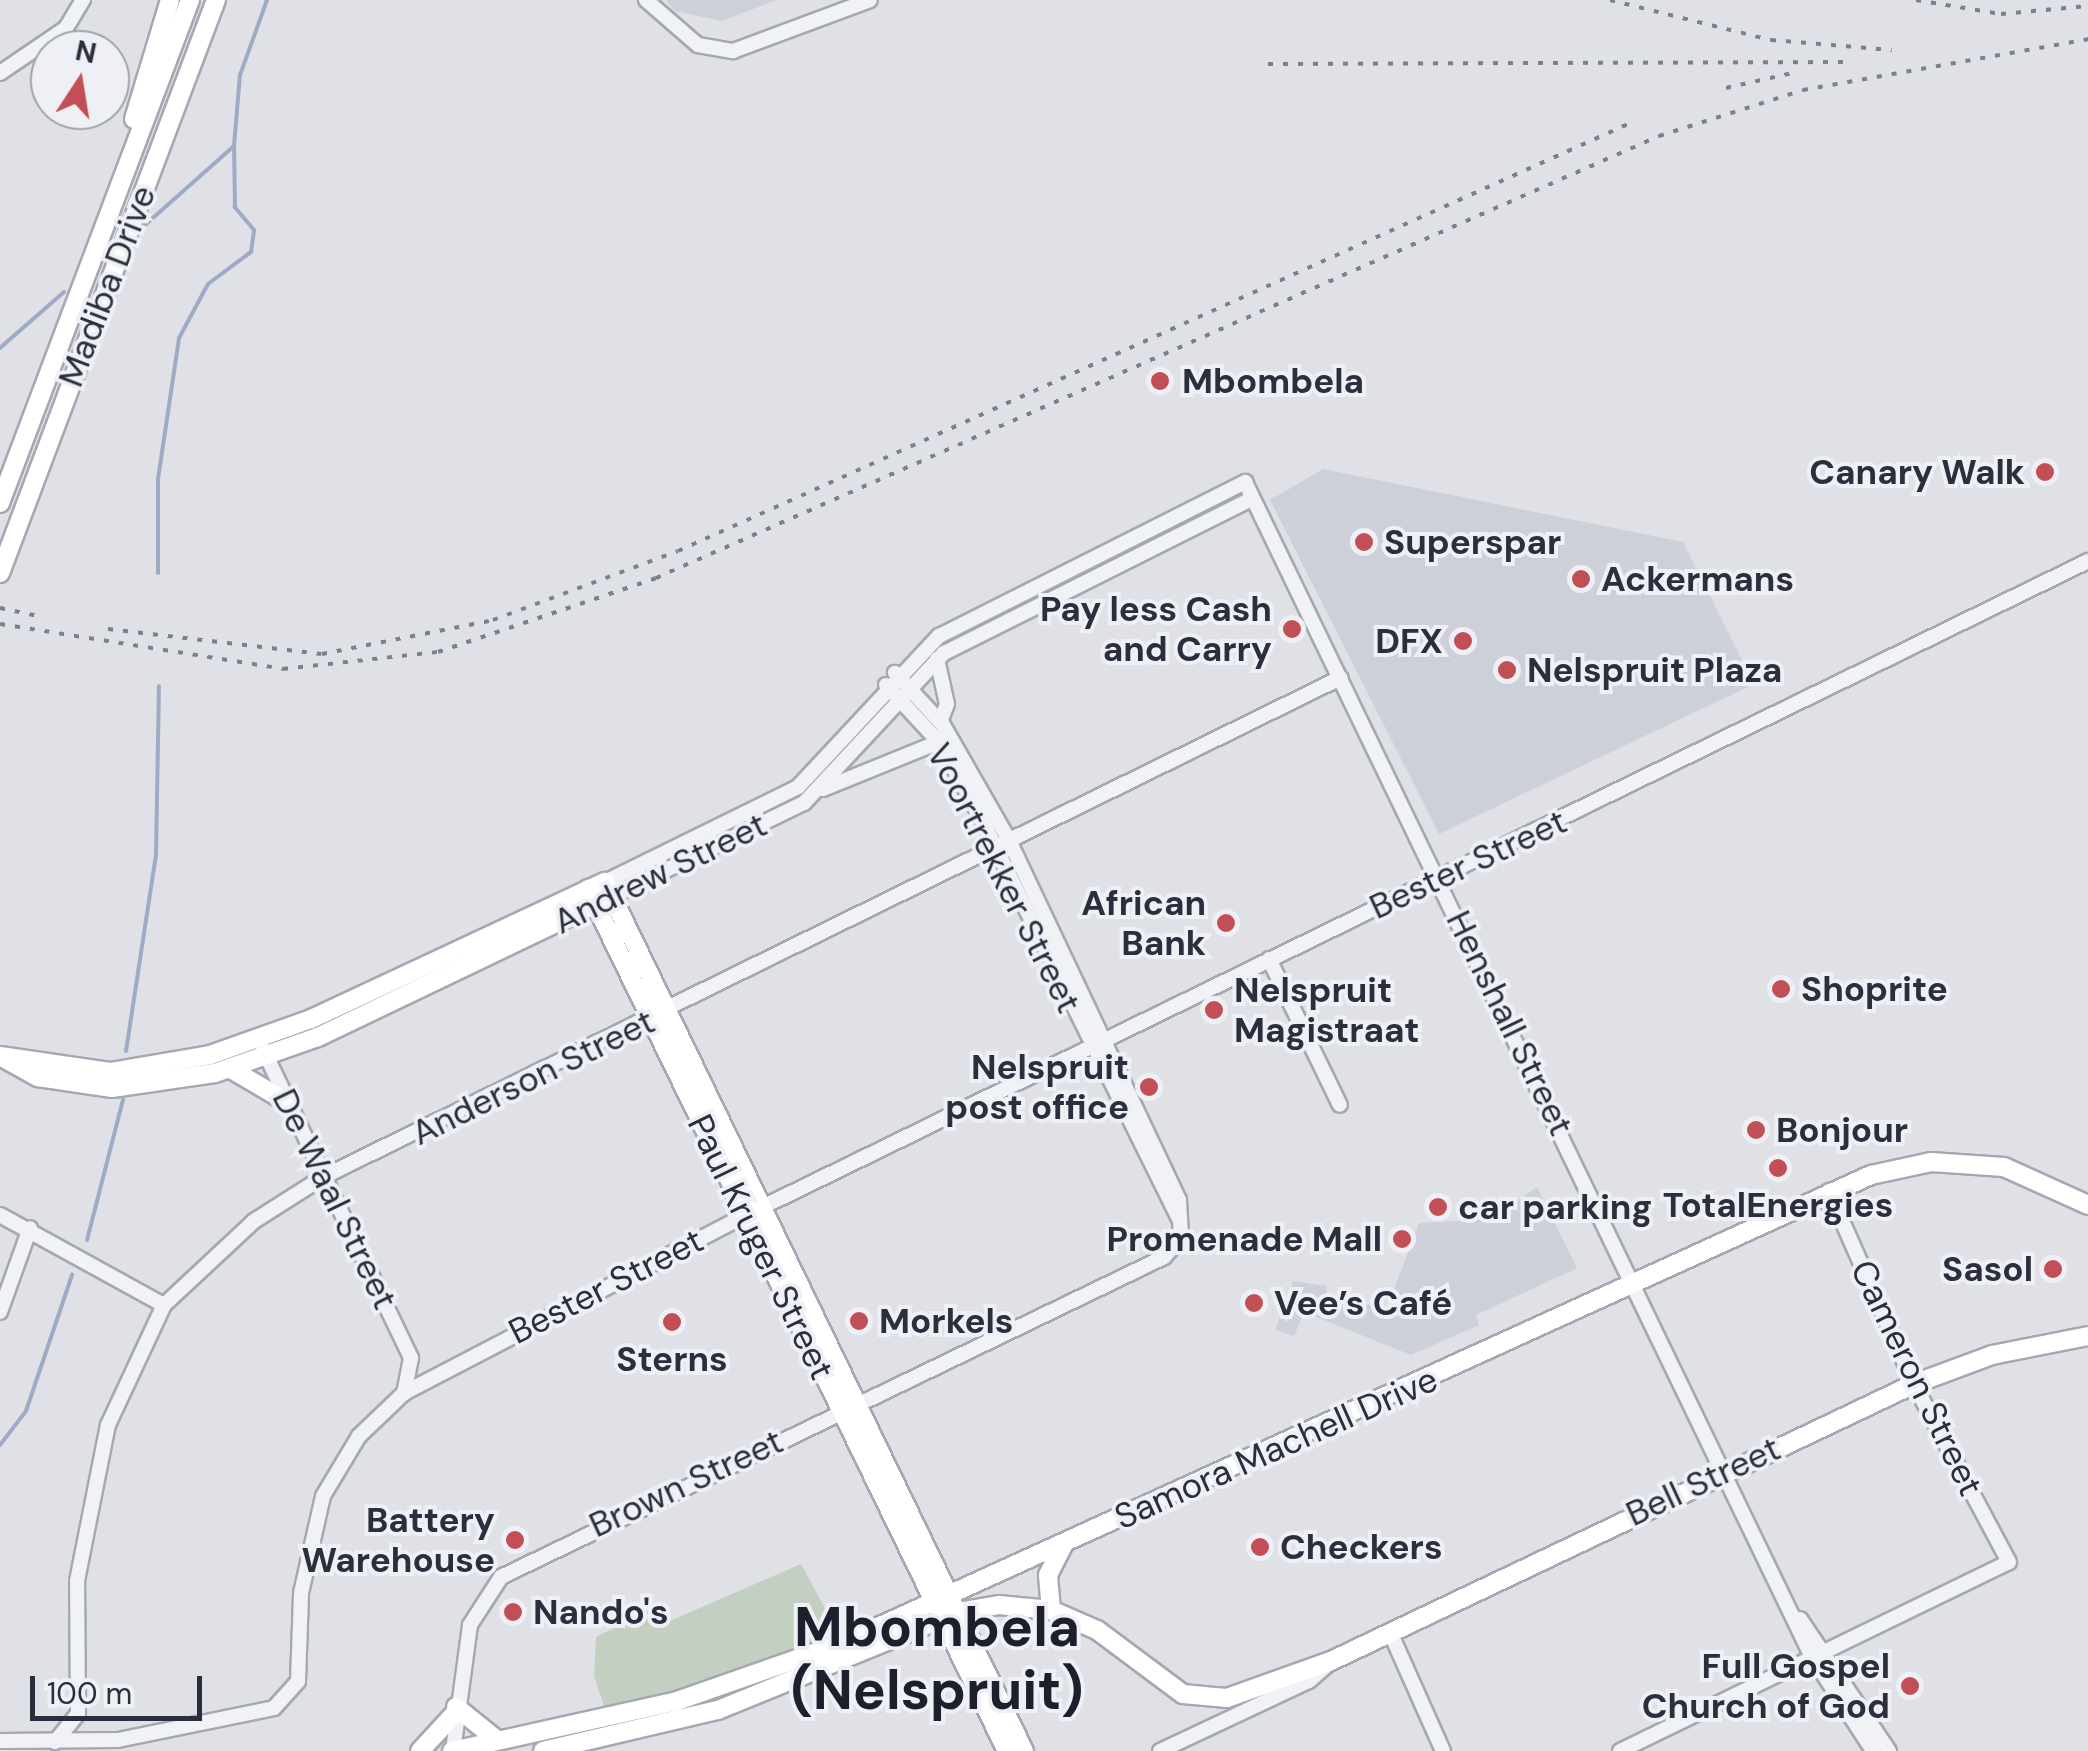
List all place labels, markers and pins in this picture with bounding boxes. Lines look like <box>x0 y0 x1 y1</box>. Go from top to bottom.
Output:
place label: Mbombela <box>1182 360 1364 402</box>
marker: Mbombela <box>1147 368 1173 394</box>
place label: Canary Walk <box>1809 451 2025 493</box>
marker: Canary Walk <box>2034 461 2056 483</box>
place label: Superspar <box>1384 521 1561 563</box>
marker: Superspar <box>1353 531 1375 553</box>
place label: Ackermans <box>1601 558 1794 600</box>
marker: Ackermans <box>1570 568 1592 590</box>
place label: Pay less Cash and Carry <box>1040 588 1272 670</box>
marker: Pay less Cash and Carry <box>1281 618 1303 640</box>
place label: DFX <box>1375 620 1443 662</box>
marker: DFX <box>1452 630 1474 652</box>
place label: Nelspruit Plaza <box>1527 649 1782 691</box>
marker: Nelspruit Plaza <box>1496 659 1518 681</box>
place label: African Bank <box>1081 882 1206 964</box>
marker: African Bank <box>1215 912 1237 934</box>
place label: Shoprite <box>1801 968 1948 1010</box>
place label: Nelspruit Magistraat <box>1234 969 1420 1051</box>
marker: Shoprite <box>1770 978 1792 1000</box>
marker: Nelspruit Magistraat <box>1203 999 1225 1021</box>
place label: Nelspruit post office <box>945 1046 1129 1128</box>
marker: Nelspruit post office <box>1138 1076 1160 1098</box>
place label: Bonjour <box>1776 1109 1908 1151</box>
marker: Bonjour <box>1745 1119 1767 1141</box>
marker: TotalEnergies <box>1767 1157 1789 1179</box>
place label: TotalEnergies <box>1663 1184 1893 1226</box>
place label: car parking <box>1458 1186 1652 1228</box>
marker: car parking <box>1427 1196 1449 1218</box>
place label: Promenade Mall <box>1107 1218 1382 1260</box>
marker: Promenade Mall <box>1391 1228 1413 1250</box>
place label: Sasol <box>1942 1248 2033 1290</box>
marker: Sasol <box>2042 1258 2064 1280</box>
place label: Vee’s Café <box>1274 1282 1452 1324</box>
marker: Vee’s Café <box>1243 1292 1265 1314</box>
place label: Morkels <box>879 1300 1013 1342</box>
marker: Morkels <box>848 1310 870 1332</box>
marker: Sterns <box>661 1311 683 1333</box>
place label: Sterns <box>616 1338 728 1380</box>
place label: Battery Warehouse <box>302 1499 495 1581</box>
place label: Checkers <box>1280 1526 1443 1568</box>
marker: Battery Warehouse <box>504 1529 526 1551</box>
marker: Checkers <box>1249 1536 1271 1558</box>
place label: Nando's <box>533 1591 669 1633</box>
marker: Nando's <box>502 1601 524 1623</box>
place label: Full Gospel Church of God <box>1642 1645 1890 1727</box>
marker: Full Gospel Church of God <box>1899 1675 1921 1697</box>

